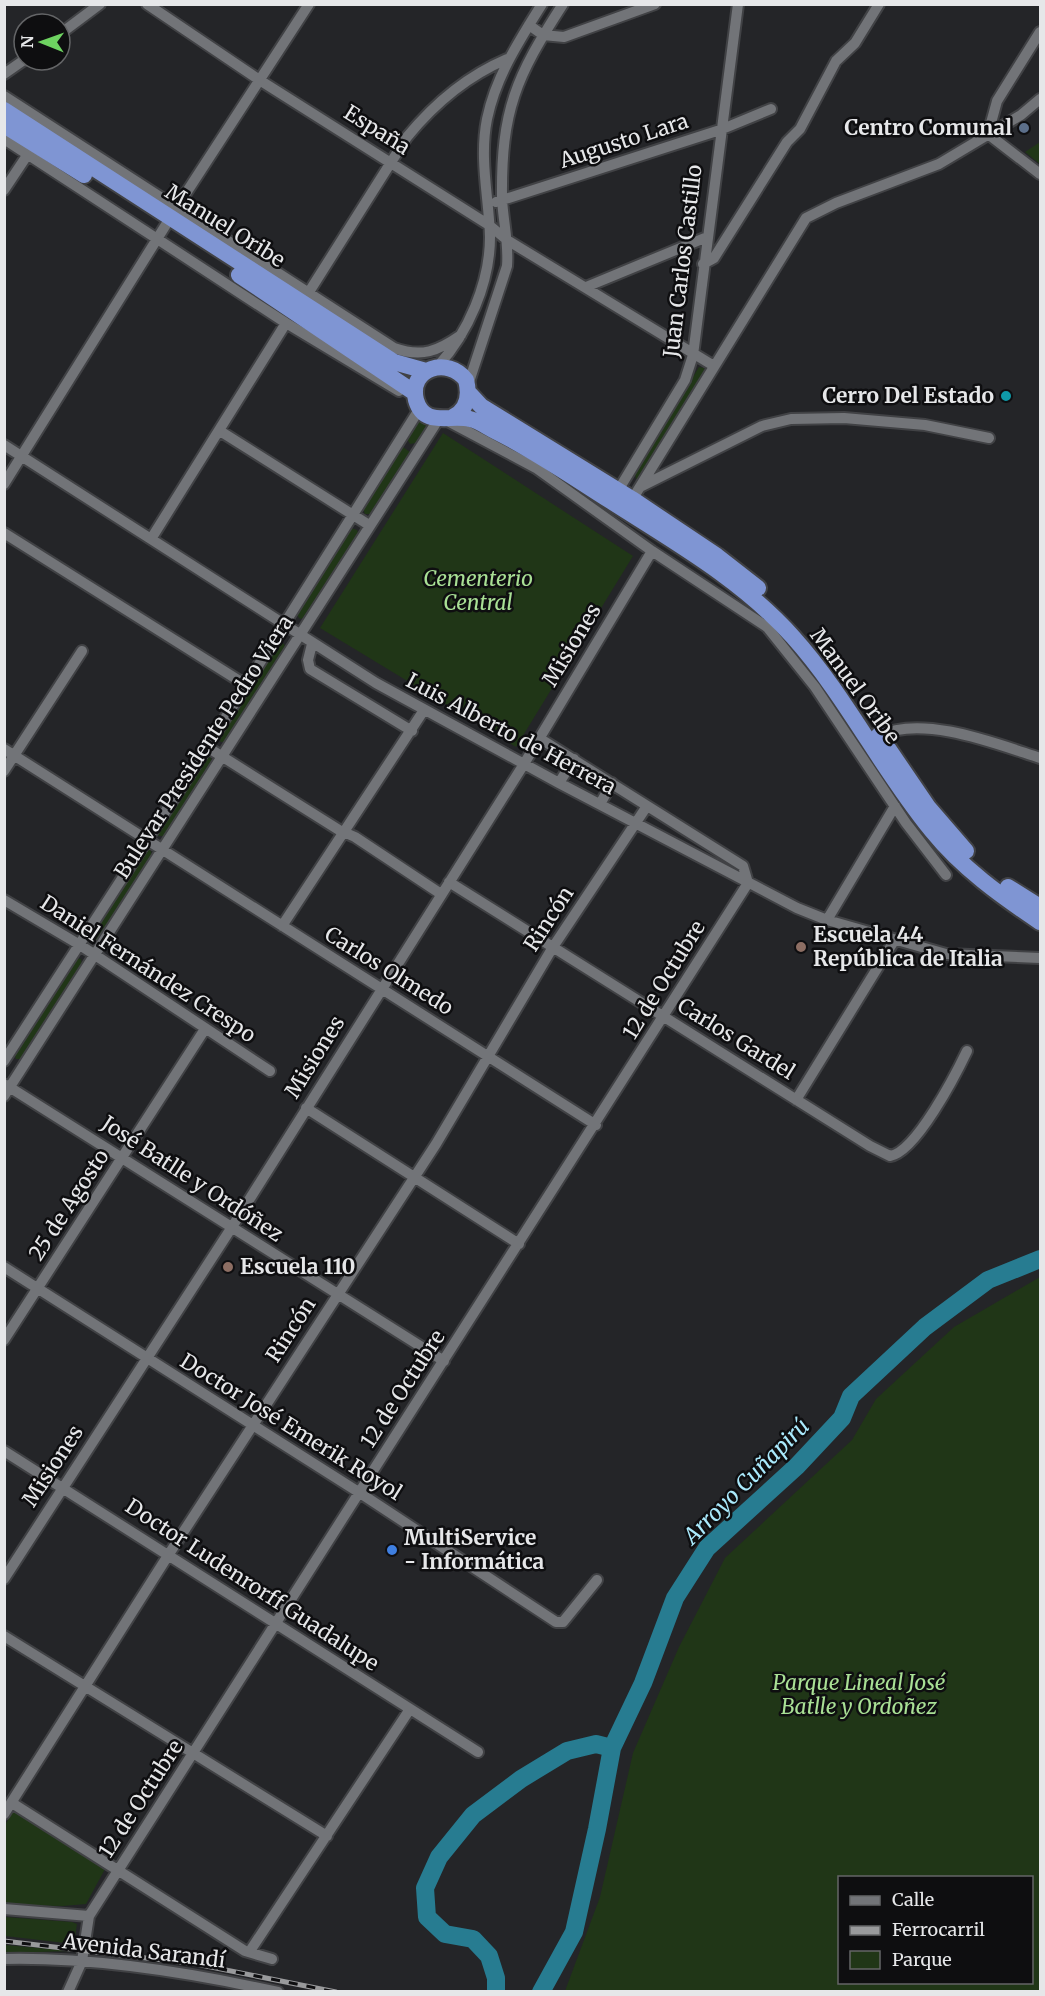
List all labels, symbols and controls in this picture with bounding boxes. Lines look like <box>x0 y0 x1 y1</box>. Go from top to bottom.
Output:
north arrow <box>12 12 72 72</box>
text: N <box>17 35 37 48</box>
street label: España <box>339 99 416 160</box>
street label: Augusto Lara <box>555 107 692 174</box>
place label: Centro Comunal <box>845 114 1012 141</box>
marker: Centro Comunal <box>1017 121 1031 135</box>
street label: Juan Carlos Castillo <box>657 163 708 360</box>
street label: Manuel Oribe <box>160 178 290 273</box>
place label: Cerro Del Estado <box>822 382 994 409</box>
marker: Cerro Del Estado <box>999 389 1013 403</box>
park label: Cementerio Central <box>423 565 533 616</box>
street label: Misiones <box>536 598 607 691</box>
street label: Bulevar Presidente Pedro Viera <box>108 610 299 884</box>
street label: Manuel Oribe <box>804 623 906 749</box>
street label: Luis Alberto de Herrera <box>402 667 621 800</box>
street label: Rincón <box>518 881 580 956</box>
street label: Daniel Fernández Crespo <box>36 889 261 1048</box>
street label: 12 de Octubre <box>616 915 711 1044</box>
street label: Carlos Olmedo <box>320 920 459 1021</box>
place label: Escuela 44 República de Italia <box>813 921 1003 972</box>
marker: Escuela 44 República de Italia <box>794 940 808 954</box>
street label: Carlos Gardel <box>672 992 800 1086</box>
street label: Misiones <box>279 1011 350 1103</box>
street label: José Batlle y Ordóñez <box>96 1109 288 1247</box>
street label: 25 de Agosto <box>23 1144 115 1266</box>
place label: Escuela 110 <box>240 1253 356 1280</box>
marker: Escuela 110 <box>221 1260 235 1274</box>
street label: Rincón <box>260 1292 322 1367</box>
street label: 12 de Octubre <box>354 1325 451 1453</box>
street label: Doctor José Emerik Royol <box>175 1347 408 1506</box>
water label: Arroyo Cuñapirú <box>676 1412 815 1551</box>
street label: Misiones <box>16 1420 89 1512</box>
street label: Doctor Ludenrorff Guadalupe <box>121 1492 384 1677</box>
place label: MultiService - Informática <box>404 1524 545 1575</box>
marker: MultiService - Informática <box>385 1543 399 1557</box>
park label: Parque Lineal José Batlle y Ordoñez <box>772 1669 946 1720</box>
street label: 12 de Octubre <box>92 1735 189 1863</box>
legend <box>838 1876 1033 1984</box>
text: Calle <box>892 1888 934 1911</box>
text: Ferrocarril <box>892 1918 985 1941</box>
street label: Avenida Sarandí <box>60 1927 228 1974</box>
text: Parque <box>892 1948 952 1971</box>

